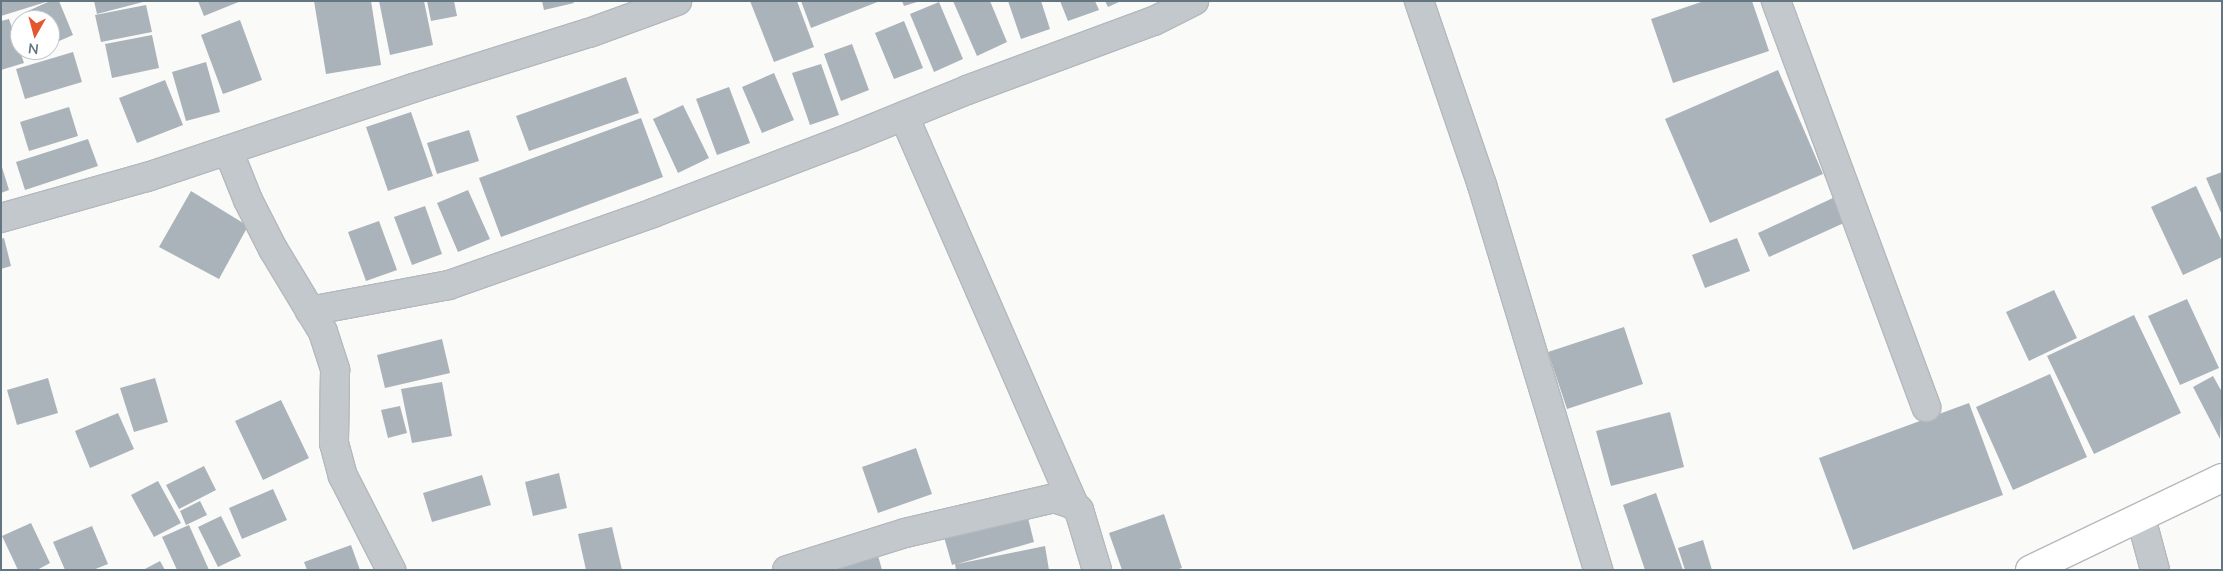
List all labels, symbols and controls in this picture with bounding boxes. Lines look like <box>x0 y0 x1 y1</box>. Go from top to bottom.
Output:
north arrow <box>10 10 60 60</box>
text: N <box>27 39 40 58</box>

